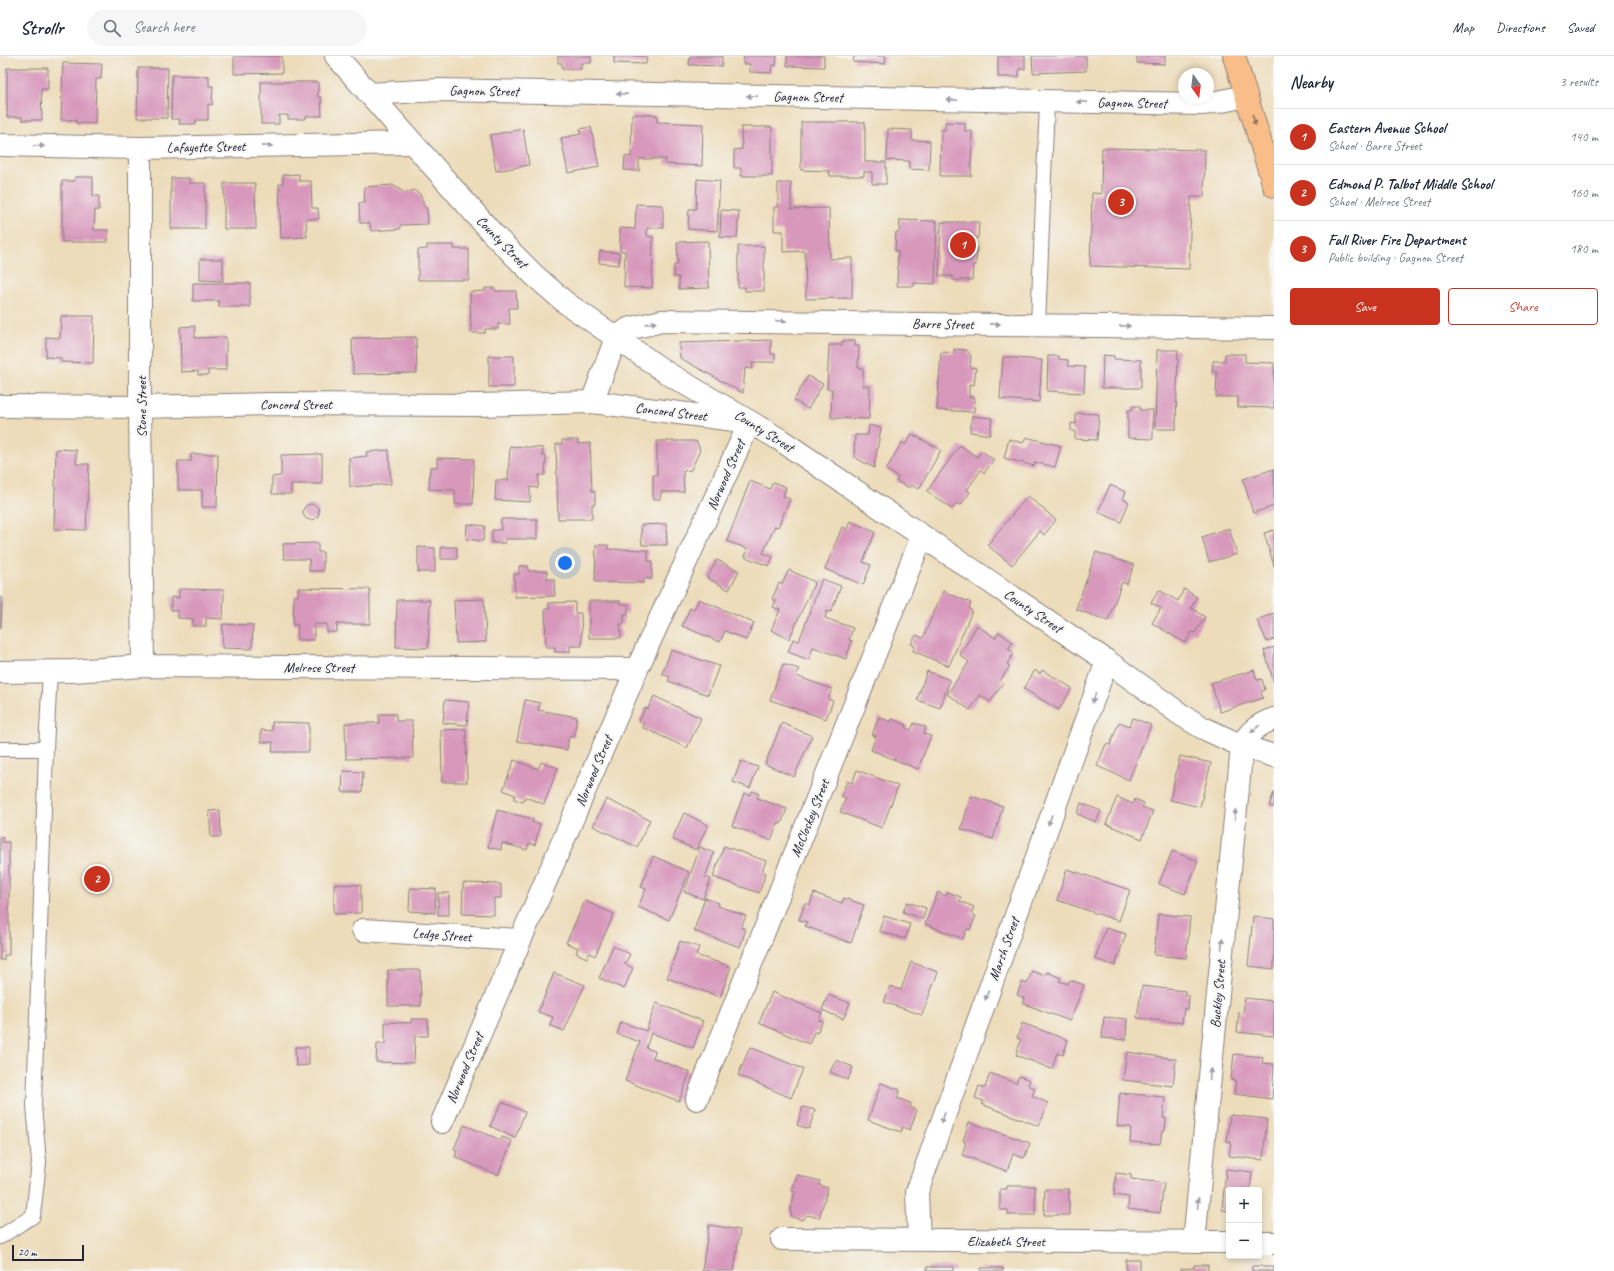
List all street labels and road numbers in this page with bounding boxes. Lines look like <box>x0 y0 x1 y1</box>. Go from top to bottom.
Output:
street label: Gagnon Street <box>449 82 521 100</box>
street label: Gagnon Street <box>773 88 845 106</box>
street label: Gagnon Street <box>1097 94 1169 112</box>
street label: Lafayette Street <box>167 138 247 156</box>
street label: County Street <box>473 212 533 273</box>
street label: Barre Street <box>912 315 975 333</box>
street label: Stone Street <box>133 375 150 438</box>
street label: Concord Street <box>260 396 333 413</box>
street label: Concord Street <box>634 399 709 425</box>
street label: County Street <box>731 406 799 457</box>
street label: Norwood Street <box>703 435 750 513</box>
street label: County Street <box>1001 585 1067 638</box>
street label: Melrose Street <box>284 659 357 676</box>
street label: Norwood Street <box>572 731 617 809</box>
street label: McCloskey Street <box>787 776 834 859</box>
street label: Marsh Street <box>985 913 1024 983</box>
street label: Ledge Street <box>412 924 473 946</box>
street label: Buckley Street <box>1207 958 1230 1029</box>
street label: Norwood Street <box>443 1028 488 1106</box>
street label: Elizabeth Street <box>967 1233 1046 1250</box>

